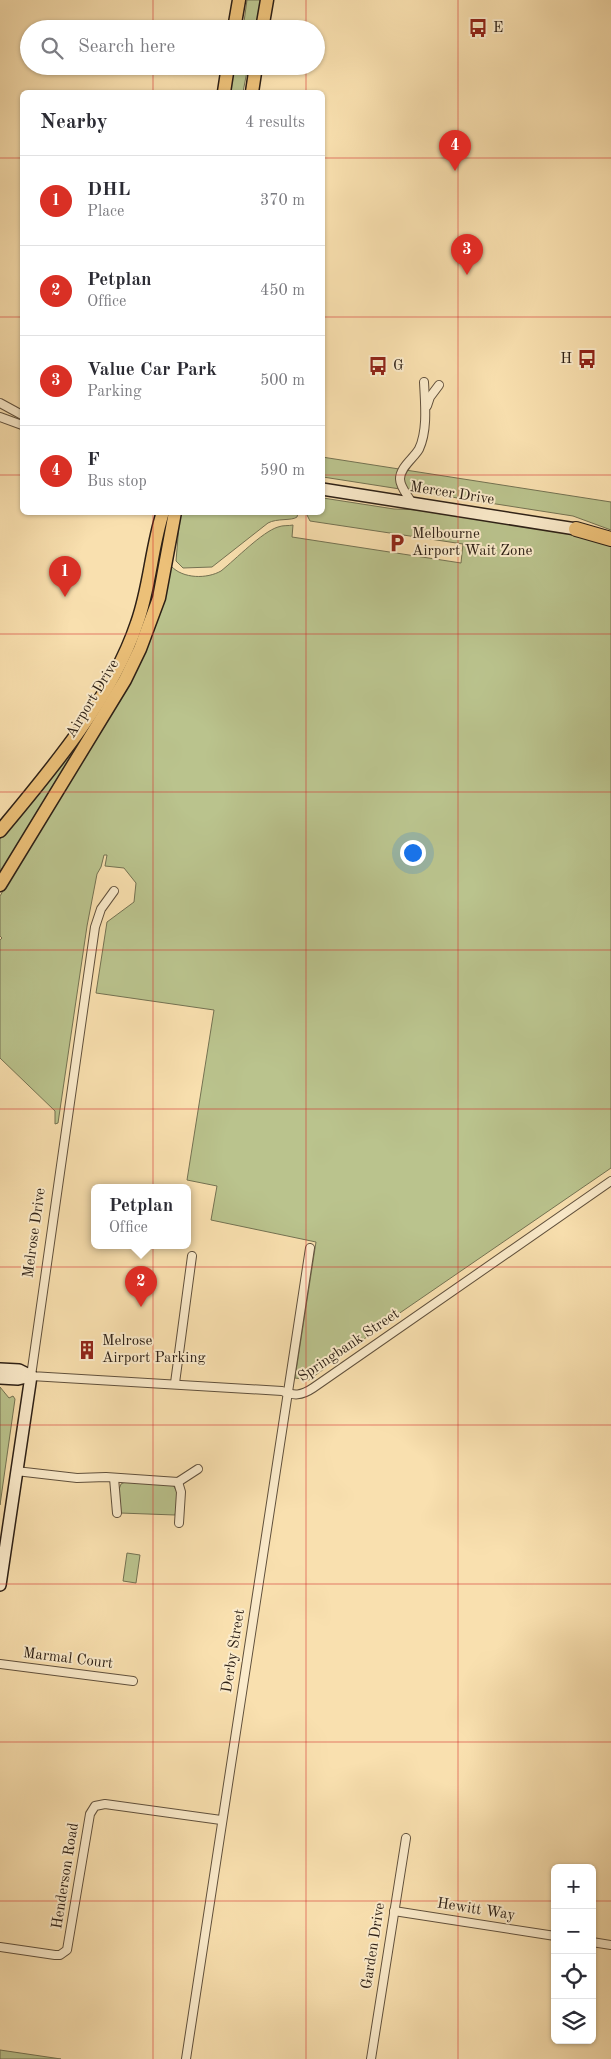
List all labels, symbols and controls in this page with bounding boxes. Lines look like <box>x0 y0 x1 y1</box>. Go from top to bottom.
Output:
bus stop icon: E <box>467 17 489 39</box>
search box <box>20 20 325 75</box>
place label: E <box>493 21 503 36</box>
icon: search <box>38 34 66 62</box>
text: Search here <box>78 38 175 57</box>
text: Nearby <box>40 112 108 133</box>
text: 4 results <box>245 115 305 131</box>
pin: 4 <box>439 130 471 171</box>
text: DHL <box>87 181 130 200</box>
text: 1 <box>51 193 61 209</box>
text: 370 m <box>260 193 305 209</box>
text: Place <box>87 204 124 220</box>
pin: 3 <box>451 234 483 275</box>
text: Petplan <box>87 271 152 290</box>
text: 2 <box>51 283 61 299</box>
text: 450 m <box>260 283 305 299</box>
text: Office <box>87 294 126 310</box>
bus stop icon: H <box>576 348 598 370</box>
place label: H <box>560 352 572 367</box>
bus stop icon: G <box>367 355 389 377</box>
place label: G <box>393 359 404 374</box>
text: Value Car Park <box>87 361 217 380</box>
text: 3 <box>51 373 61 389</box>
text: 500 m <box>260 373 305 389</box>
text: Parking <box>87 384 142 400</box>
text: F <box>87 451 100 470</box>
text: 4 <box>51 463 61 479</box>
text: 590 m <box>260 463 305 479</box>
text: Bus stop <box>87 474 147 490</box>
street label: Mercer Drive <box>409 480 495 508</box>
place label: Melbourne Airport Wait Zone <box>412 527 533 559</box>
parking icon: Melbourne Airport Wait Zone <box>386 532 408 554</box>
pin: 1 <box>49 556 81 597</box>
street label: Airport Drive <box>64 657 122 741</box>
your location <box>400 840 426 866</box>
popup <box>91 1184 191 1249</box>
street label: Melrose Drive <box>21 1187 49 1279</box>
text: Petplan <box>109 1197 173 1216</box>
text: Office <box>109 1220 148 1236</box>
pin: 2 <box>125 1266 157 1307</box>
street label: Springbank Street <box>296 1307 402 1385</box>
place label: Melrose Airport Parking <box>102 1334 206 1366</box>
building icon: Melrose Airport Parking <box>76 1339 98 1361</box>
street label: Derby Street <box>220 1608 248 1694</box>
street label: Marmal Court <box>22 1646 114 1672</box>
street label: Henderson Road <box>50 1822 82 1930</box>
map controls <box>551 1864 596 2044</box>
button: + <box>551 1864 596 1909</box>
street label: Hewitt Way <box>436 1896 516 1924</box>
street label: Garden Drive <box>360 1902 388 1990</box>
button: − <box>551 1909 596 1954</box>
button: locate <box>551 1954 596 1999</box>
button: layers <box>551 1999 596 2044</box>

